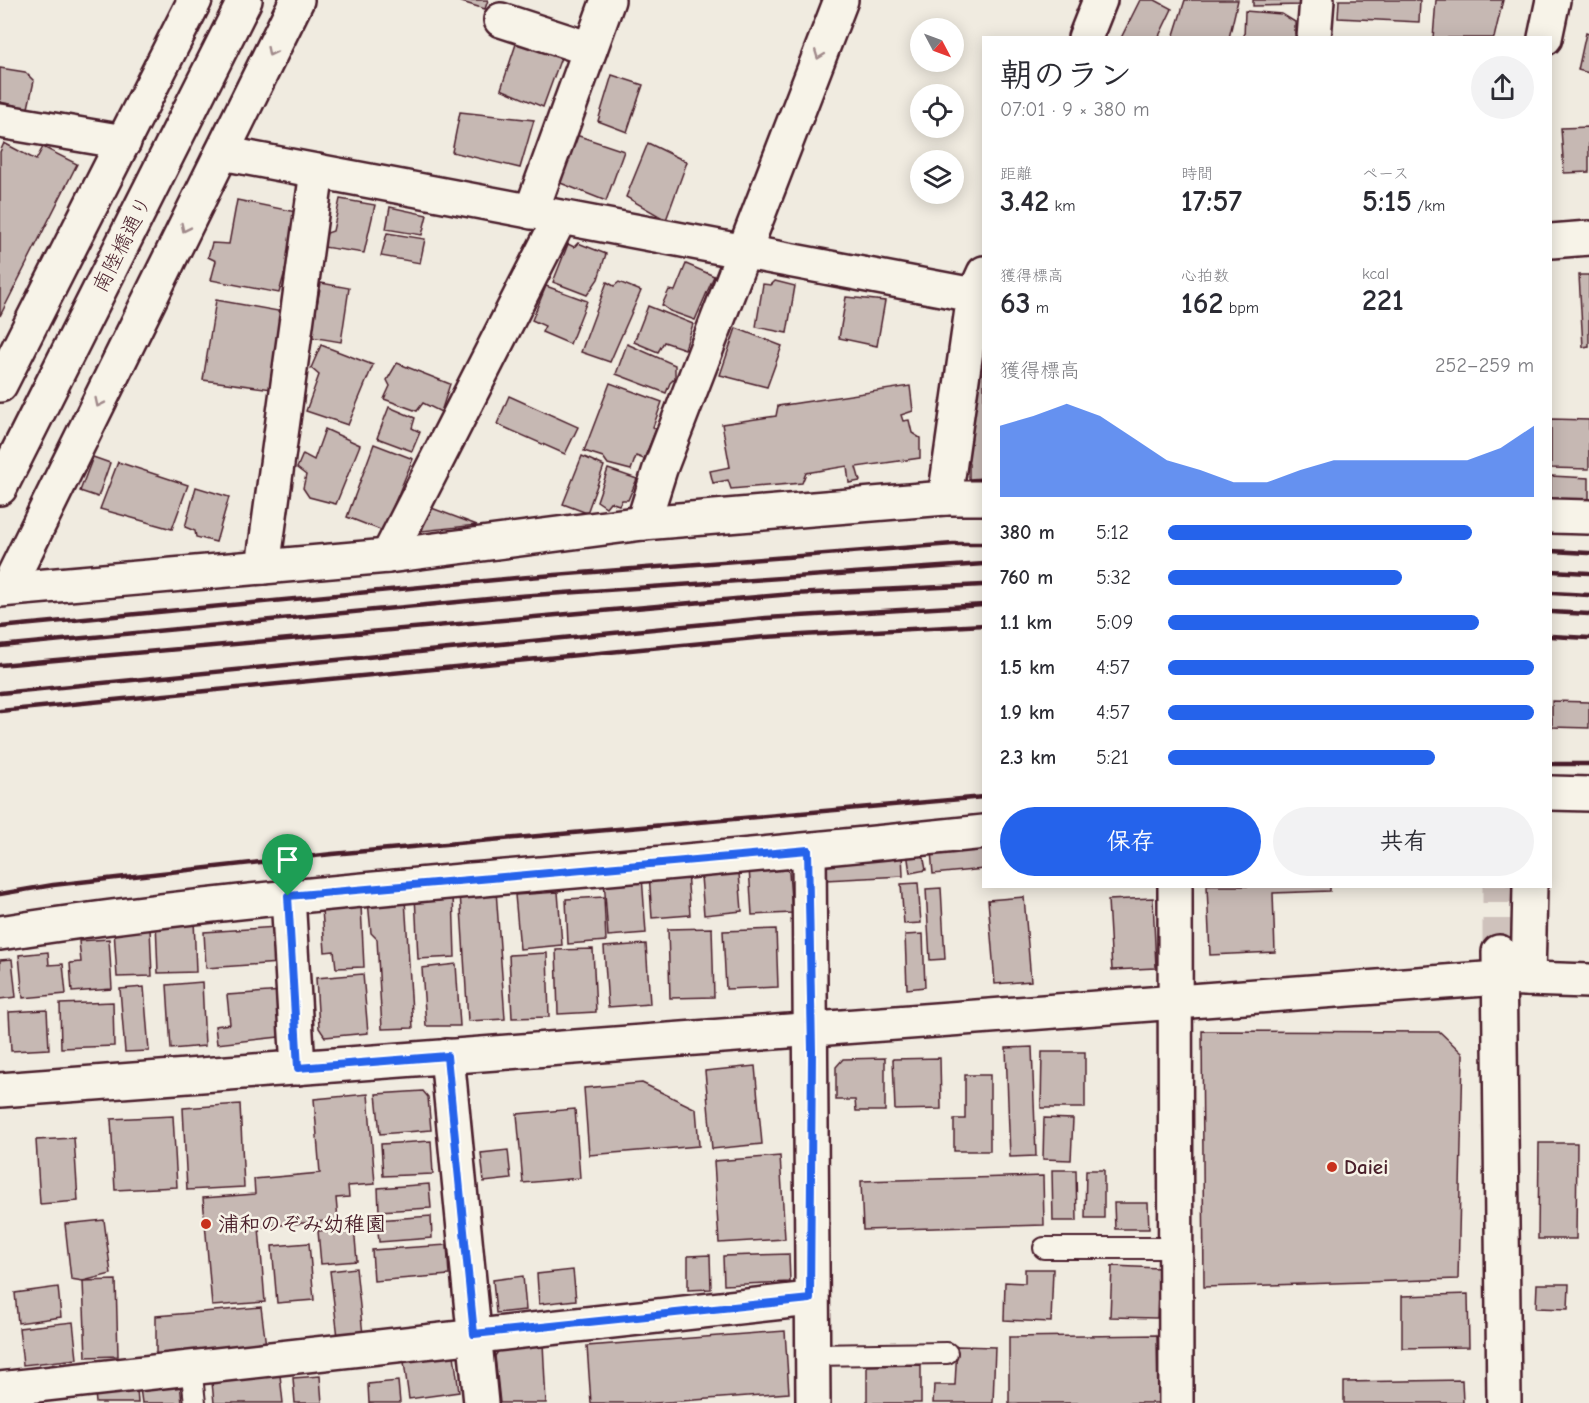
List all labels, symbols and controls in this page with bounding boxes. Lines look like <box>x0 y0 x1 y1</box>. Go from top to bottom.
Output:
north arrow <box>910 18 964 72</box>
map controls <box>910 18 964 204</box>
one-way arrow <box>267 46 279 57</box>
one-way arrow <box>814 49 827 59</box>
text: 朝のラン <box>1000 56 1132 94</box>
button: share <box>1471 56 1534 119</box>
button: locate <box>910 84 964 138</box>
text: 07:01 · 9 × 380 m <box>1000 98 1150 121</box>
button: layers <box>910 150 964 204</box>
text: 距離 <box>1000 165 1032 183</box>
text: 時間 <box>1181 165 1213 183</box>
text: ペース <box>1362 165 1409 183</box>
text: 3.42 <box>1000 184 1049 219</box>
text: 17:57 <box>1181 184 1242 219</box>
text: 5:15 <box>1362 184 1412 219</box>
street label: 南陸橋通り <box>87 192 157 296</box>
text: km <box>1049 197 1076 215</box>
text: /km <box>1412 197 1445 215</box>
one-way arrow <box>181 221 193 232</box>
text: kcal <box>1362 265 1389 283</box>
text: 獲得標高 <box>1000 267 1064 285</box>
text: 心拍数 <box>1181 267 1229 285</box>
text: 221 <box>1362 283 1404 318</box>
text: 63 <box>1000 286 1030 321</box>
text: 162 <box>1181 286 1223 321</box>
text: m <box>1030 299 1049 317</box>
text: bpm <box>1223 299 1259 317</box>
text: 252–259 m <box>1435 354 1534 377</box>
text: 獲得標高 <box>1000 359 1080 382</box>
one-way arrow <box>95 396 107 407</box>
text: 380 m <box>1000 521 1055 544</box>
text: 5:12 <box>1096 521 1129 544</box>
text: 760 m <box>1000 566 1053 589</box>
text: 5:32 <box>1096 566 1131 589</box>
text: 1.1 km <box>1000 611 1052 634</box>
text: 5:09 <box>1096 611 1133 634</box>
text: 1.5 km <box>1000 656 1055 679</box>
text: 4:57 <box>1096 656 1130 679</box>
text: 1.9 km <box>1000 701 1055 724</box>
text: 4:57 <box>1096 701 1130 724</box>
text: 2.3 km <box>1000 746 1056 769</box>
text: 5:21 <box>1096 746 1129 769</box>
button: 保存 <box>1000 807 1261 876</box>
button: 共有 <box>1273 807 1534 876</box>
pin <box>262 834 313 896</box>
icon: arrive <box>271 843 304 876</box>
place label: Daiei <box>1344 1155 1388 1179</box>
marker: Daiei <box>1325 1160 1339 1174</box>
place label: 浦和のぞみ幼稚園 <box>218 1212 386 1236</box>
marker: 浦和のぞみ幼稚園 <box>199 1217 213 1231</box>

